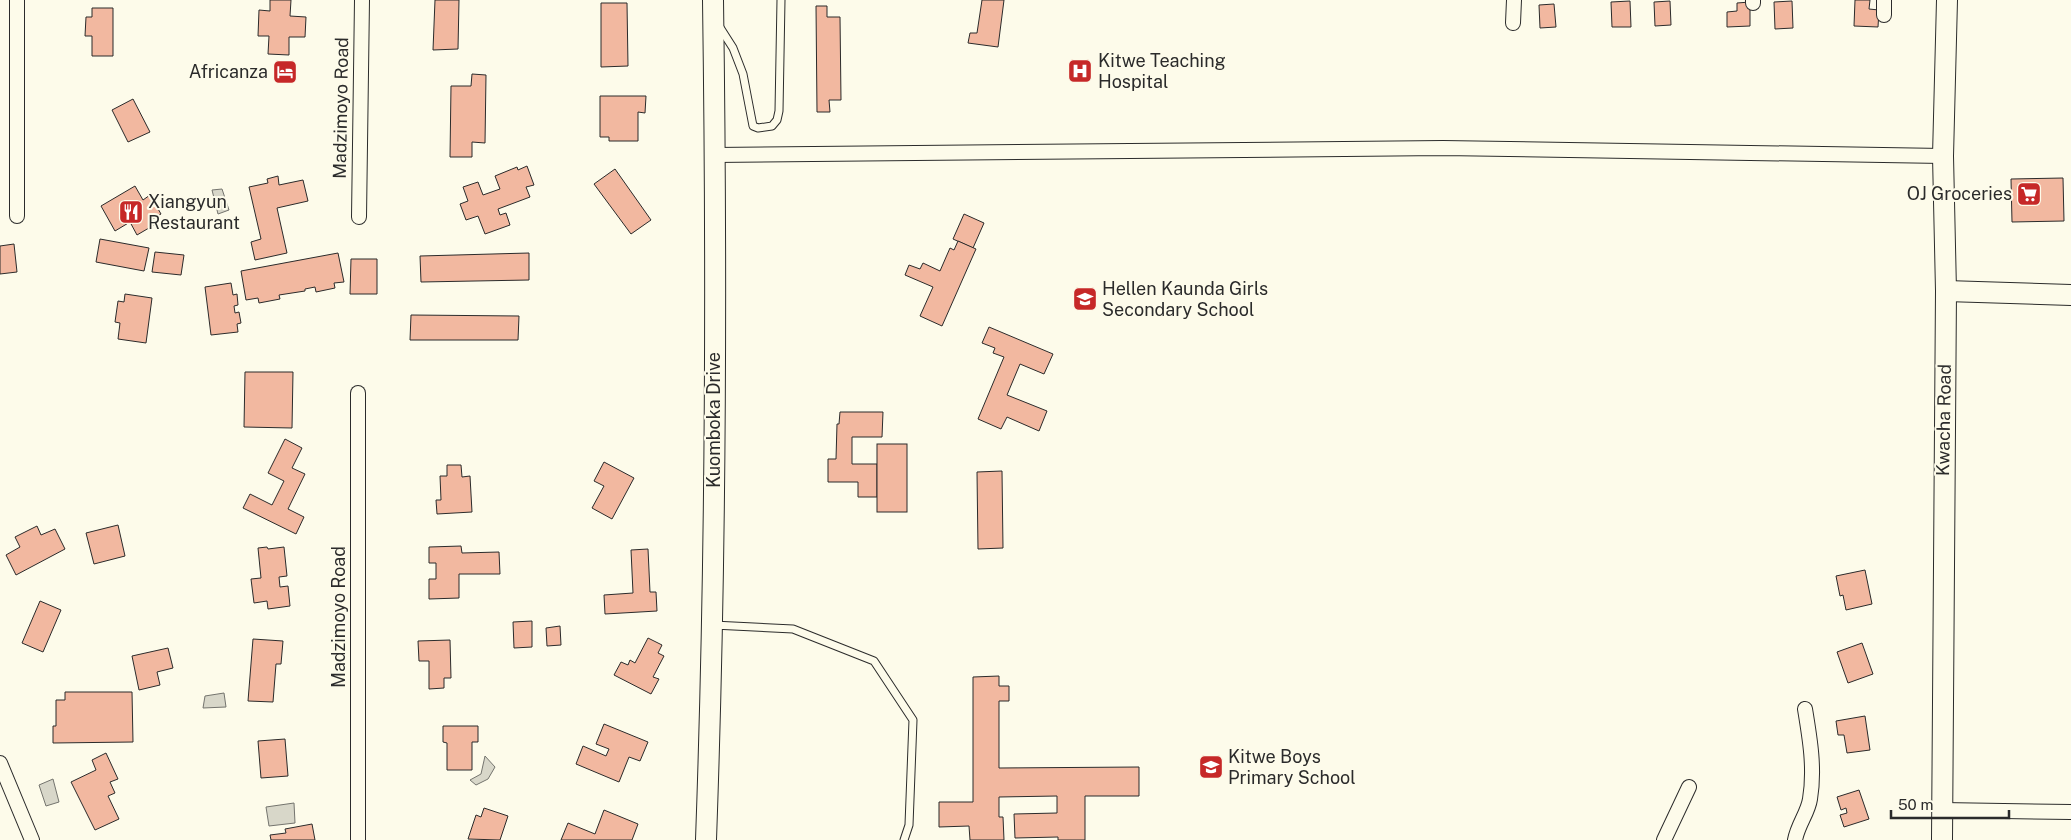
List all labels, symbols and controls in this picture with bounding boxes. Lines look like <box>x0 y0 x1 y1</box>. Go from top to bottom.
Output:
street label: Madzimoyo Road <box>329 37 352 179</box>
place label: Kitwe Teaching Hospital <box>1098 50 1226 92</box>
hospital icon: Kitwe Teaching Hospital <box>1067 58 1093 84</box>
hotel icon: Africanza <box>272 59 298 85</box>
place label: Africanza <box>189 61 268 82</box>
supermarket icon: OJ Groceries <box>2016 181 2042 207</box>
place label: OJ Groceries <box>1907 183 2012 204</box>
place label: Xiangyun Restaurant <box>148 191 240 233</box>
restaurant icon: Xiangyun Restaurant <box>118 199 144 225</box>
place label: Hellen Kaunda Girls Secondary School <box>1102 278 1268 320</box>
school or university icon: Hellen Kaunda Girls Secondary School <box>1072 286 1098 312</box>
street label: Kuomboka Drive <box>703 352 724 488</box>
street label: Kwacha Road <box>1932 364 1955 476</box>
street label: Madzimoyo Road <box>328 546 349 688</box>
place label: Kitwe Boys Primary School <box>1228 746 1356 788</box>
school or university icon: Kitwe Boys Primary School <box>1198 754 1224 780</box>
scale bar <box>1891 788 2008 820</box>
text: 50 m <box>1898 796 1933 813</box>

